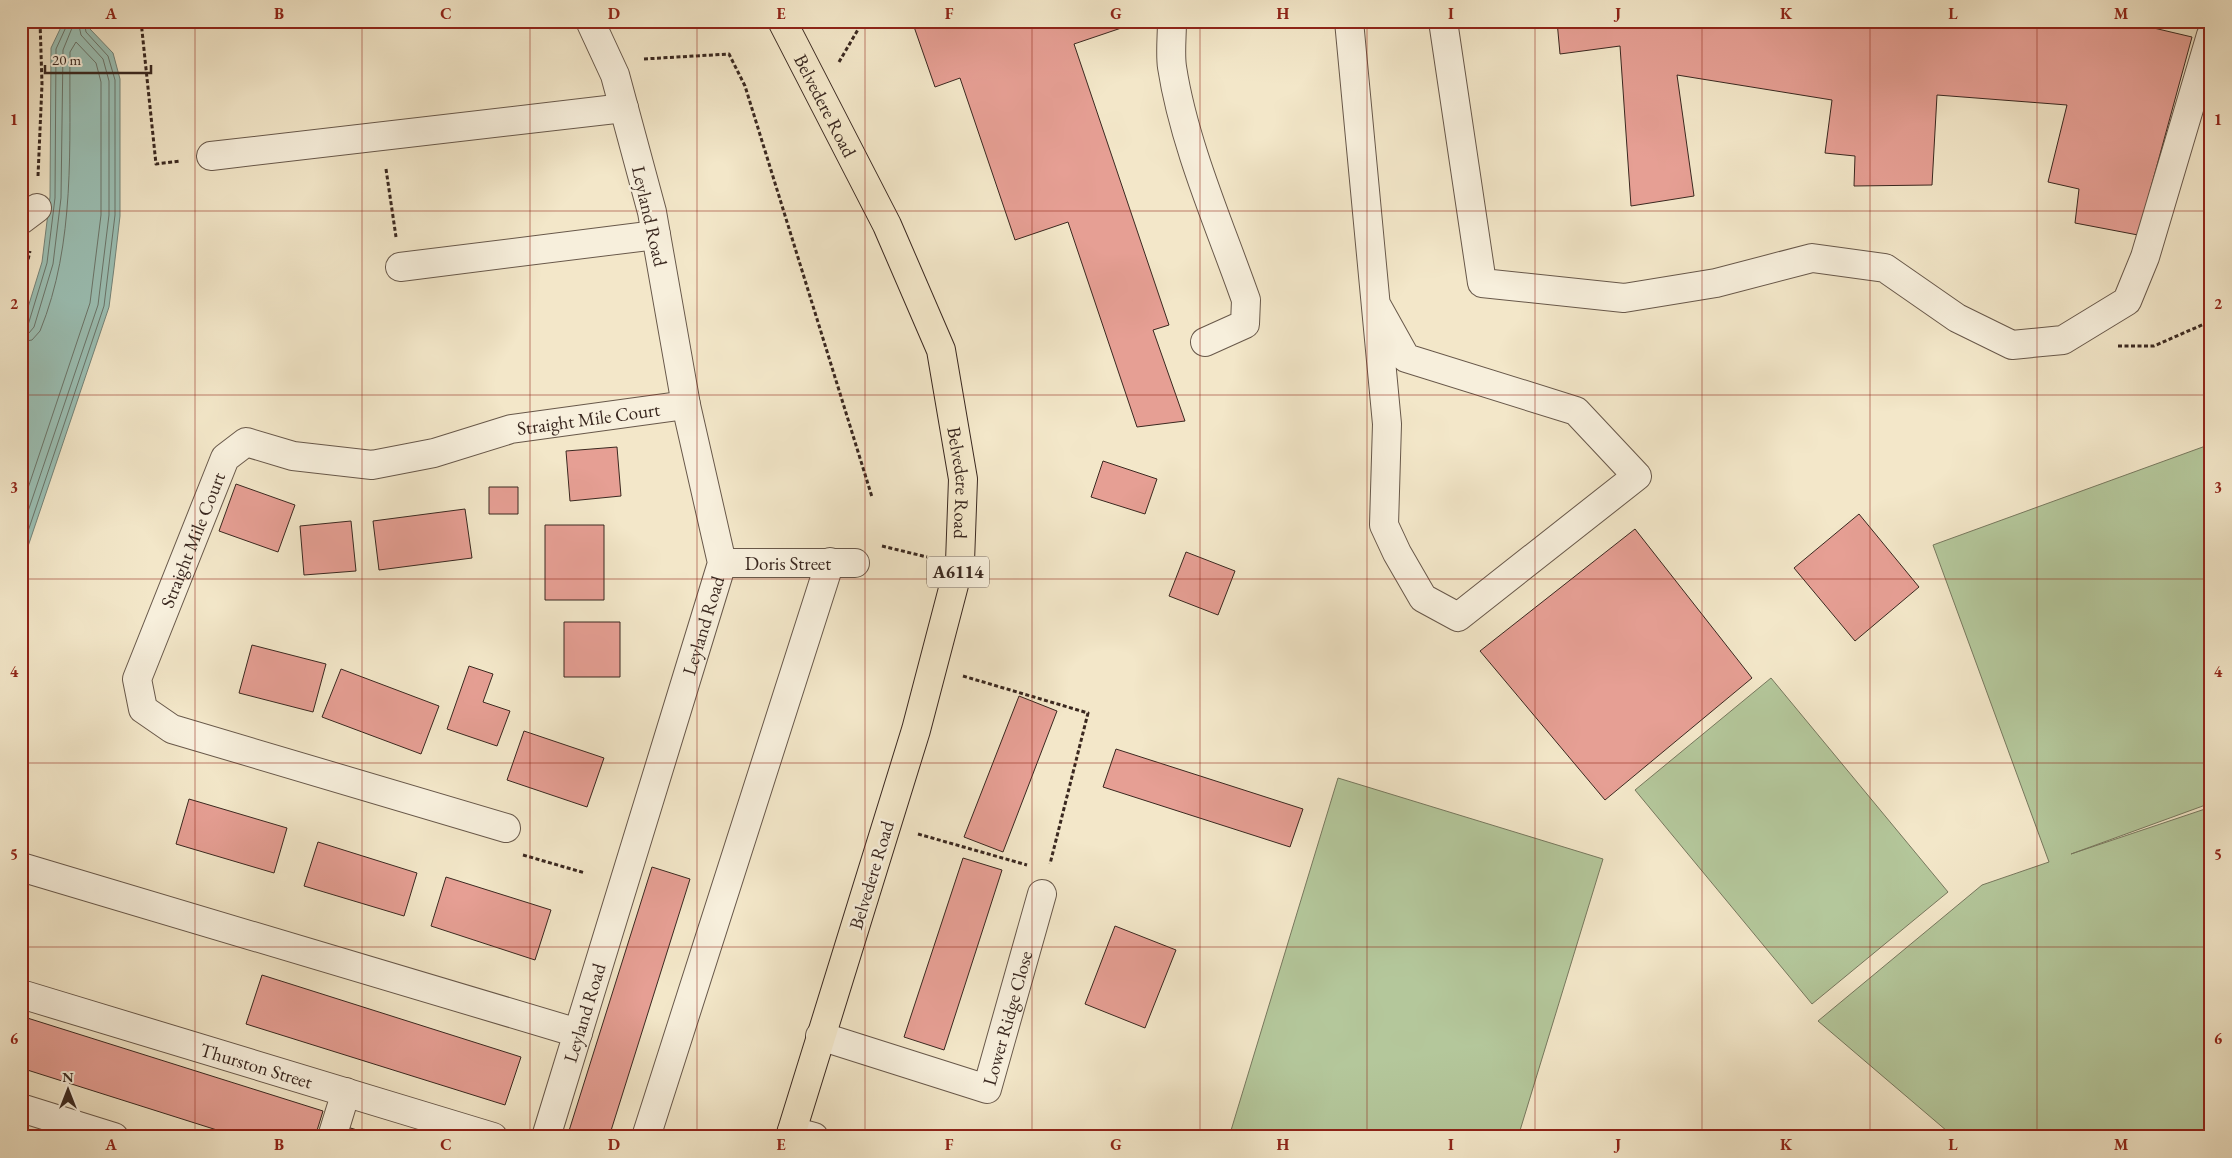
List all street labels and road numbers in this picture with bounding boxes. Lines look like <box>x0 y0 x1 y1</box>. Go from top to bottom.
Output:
street label: Belvedere Road <box>788 50 862 162</box>
street label: Leyland Road <box>626 164 673 269</box>
street label: Straight Mile Court <box>515 397 662 441</box>
street label: Belvedere Road <box>941 425 975 540</box>
street label: Straight Mile Court <box>155 468 231 612</box>
street label: Doris Street <box>745 551 831 576</box>
road number: A6114 <box>927 556 989 588</box>
street label: Leyland Road <box>676 573 730 678</box>
street label: Belvedere Road <box>843 817 900 933</box>
street label: Lower Ridge Close <box>977 948 1038 1088</box>
street label: Leyland Road <box>558 960 612 1065</box>
street label: Thurston Street <box>197 1037 315 1095</box>

